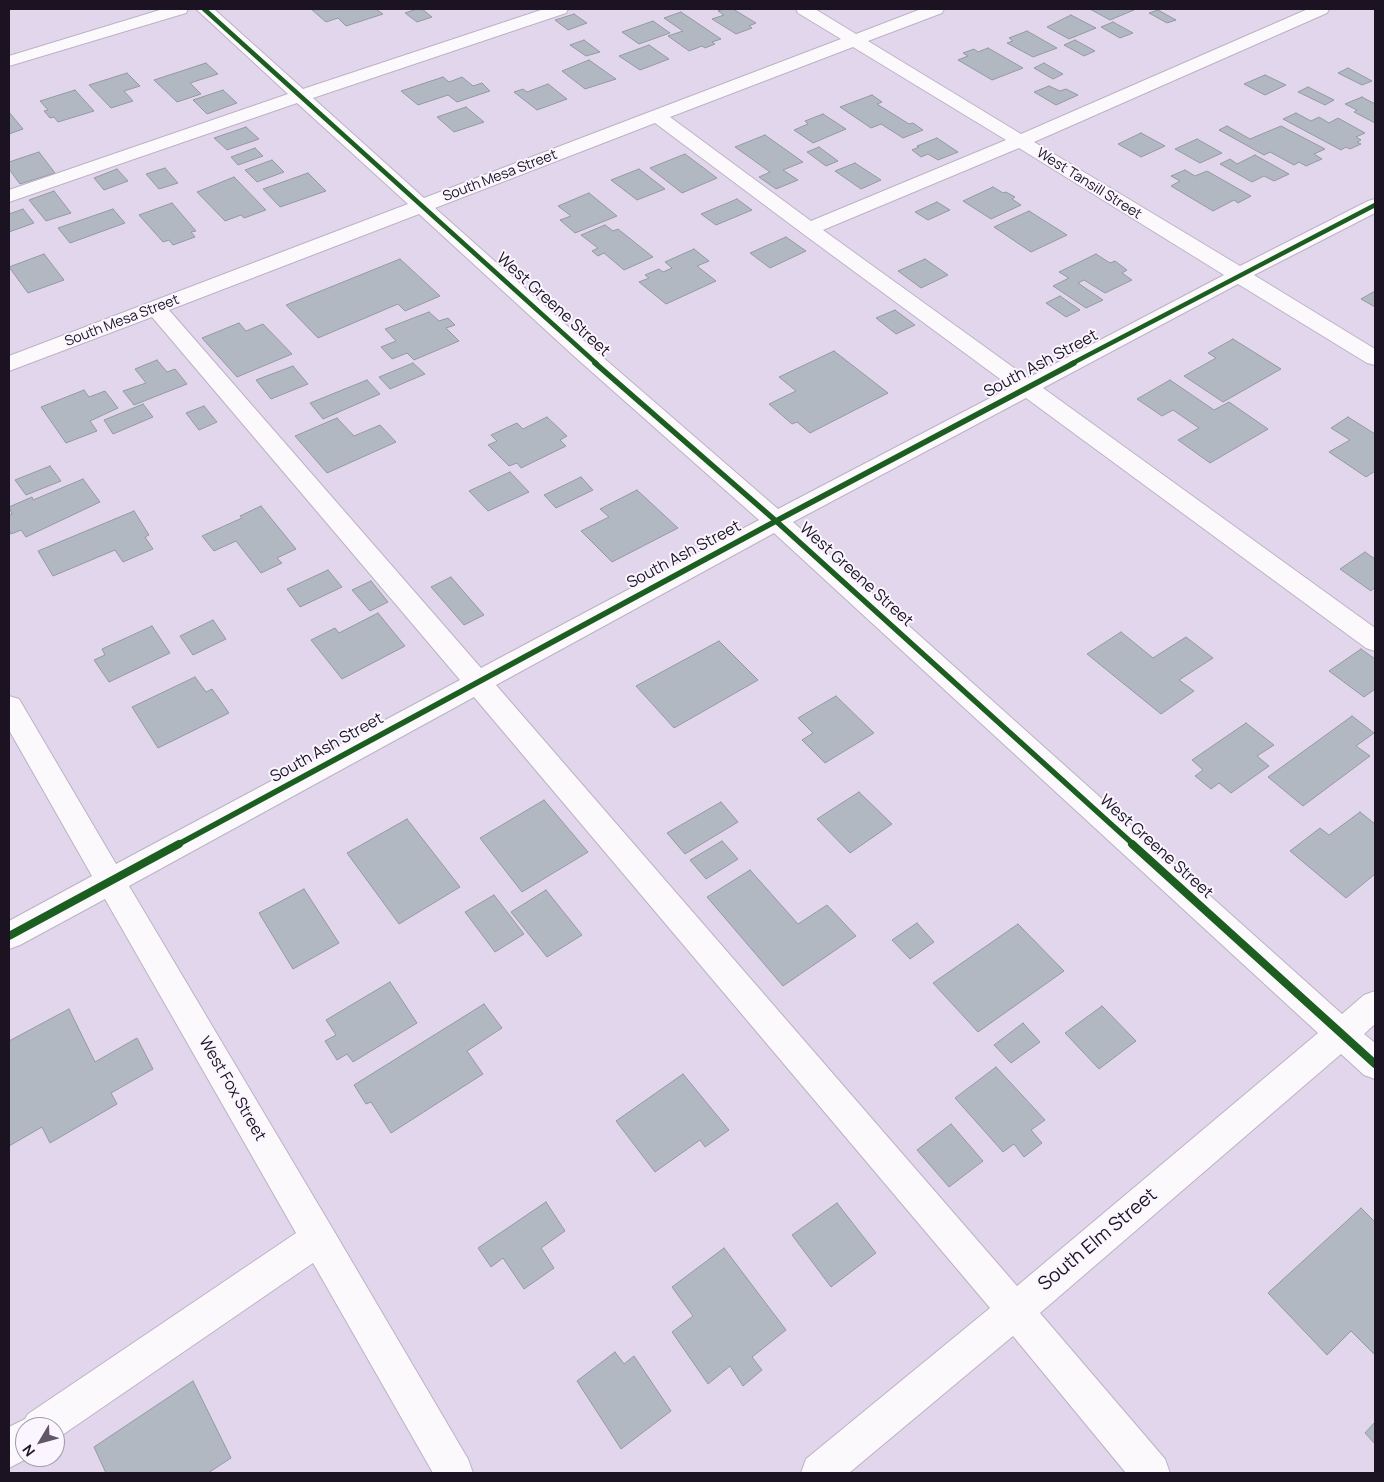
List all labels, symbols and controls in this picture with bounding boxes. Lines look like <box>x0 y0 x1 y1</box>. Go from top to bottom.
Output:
street label: West Tansill Street <box>1033 145 1145 223</box>
street label: South Mesa Street <box>441 146 559 206</box>
street label: West Greene Street <box>492 249 614 361</box>
street label: South Mesa Street <box>63 291 181 351</box>
street label: South Ash Street <box>981 326 1101 402</box>
street label: South Ash Street <box>624 517 744 593</box>
street label: West Greene Street <box>795 519 917 631</box>
street label: South Ash Street <box>267 709 387 787</box>
street label: West Greene Street <box>1095 791 1217 903</box>
street label: West Fox Street <box>194 1033 270 1145</box>
street label: South Elm Street <box>1034 1184 1162 1296</box>
north arrow <box>15 1417 65 1467</box>
text: N <box>18 1441 39 1460</box>

